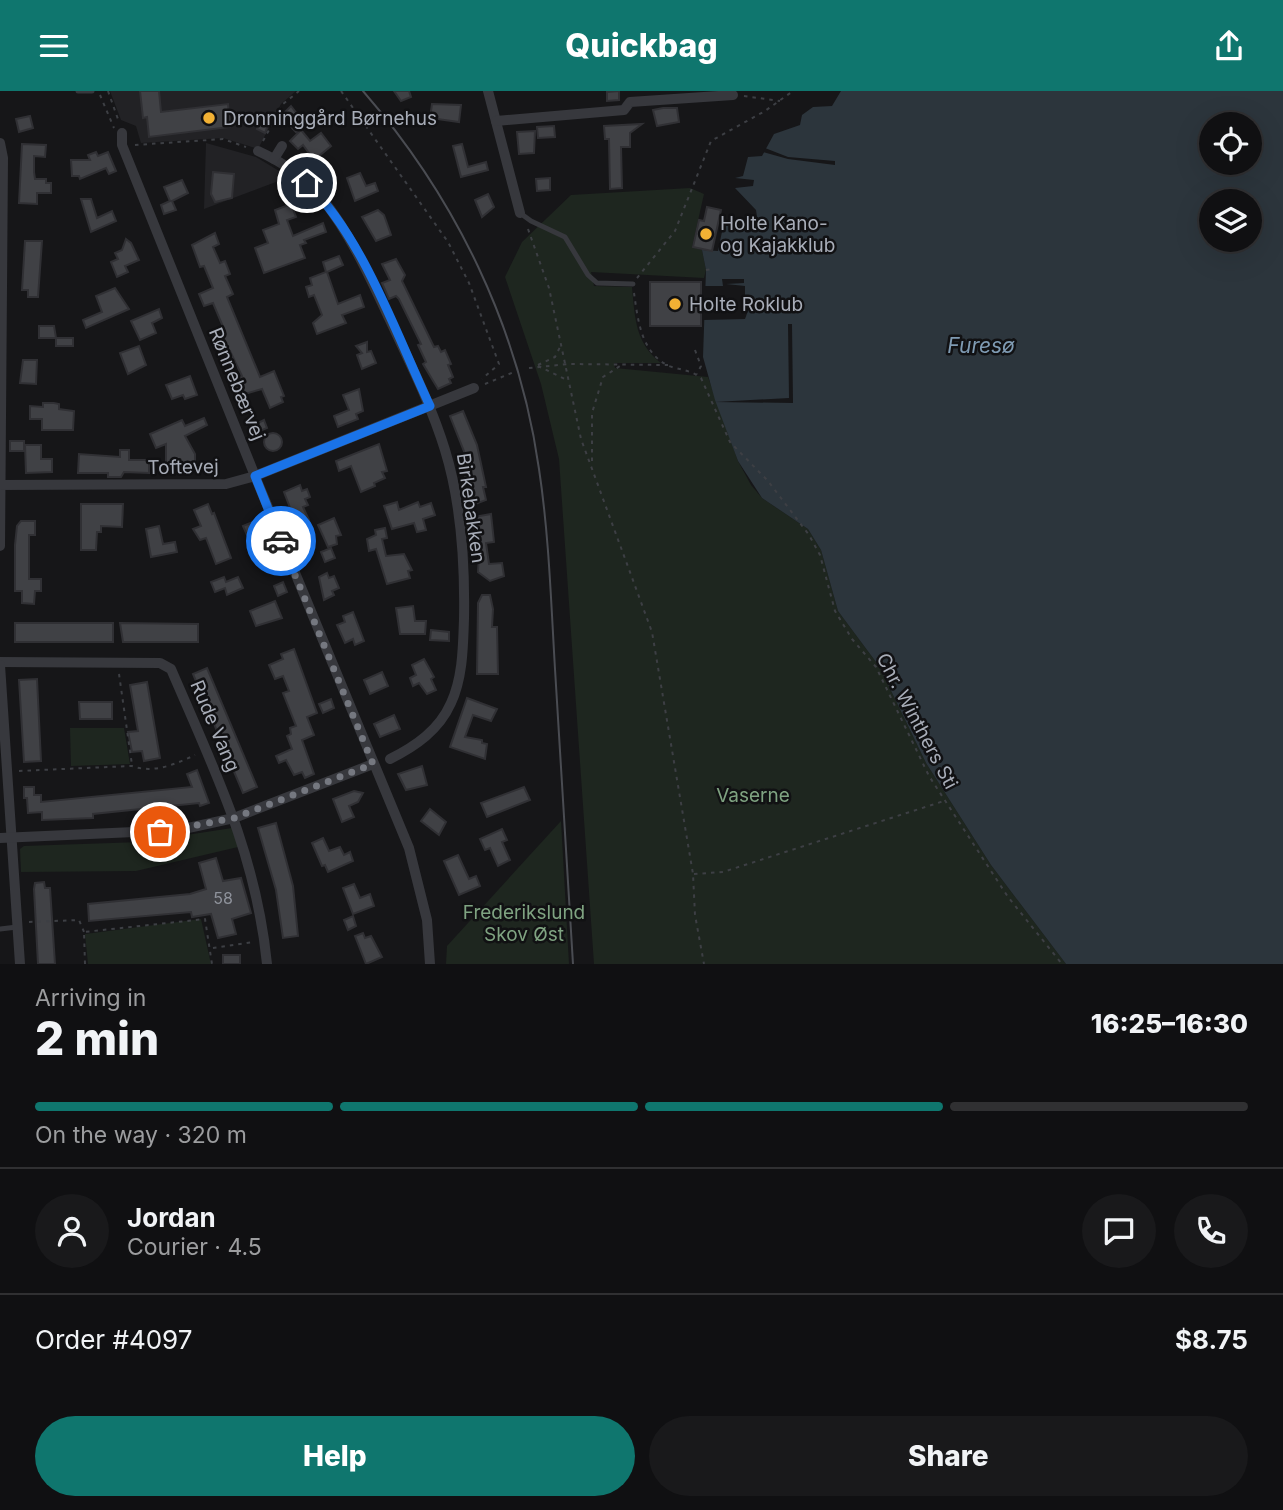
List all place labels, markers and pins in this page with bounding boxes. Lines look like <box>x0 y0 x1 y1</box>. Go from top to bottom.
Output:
place label: Dronninggård Børnehus <box>223 107 437 130</box>
marker: Dronninggård Børnehus <box>201 110 217 126</box>
pin <box>277 153 337 213</box>
place label: Holte Kano- og Kajakklub <box>720 212 835 257</box>
marker: Holte Kano- og Kajakklub <box>698 226 714 242</box>
place label: Holte Roklub <box>689 293 803 316</box>
marker: Holte Roklub <box>667 296 683 312</box>
pin <box>130 802 190 862</box>

